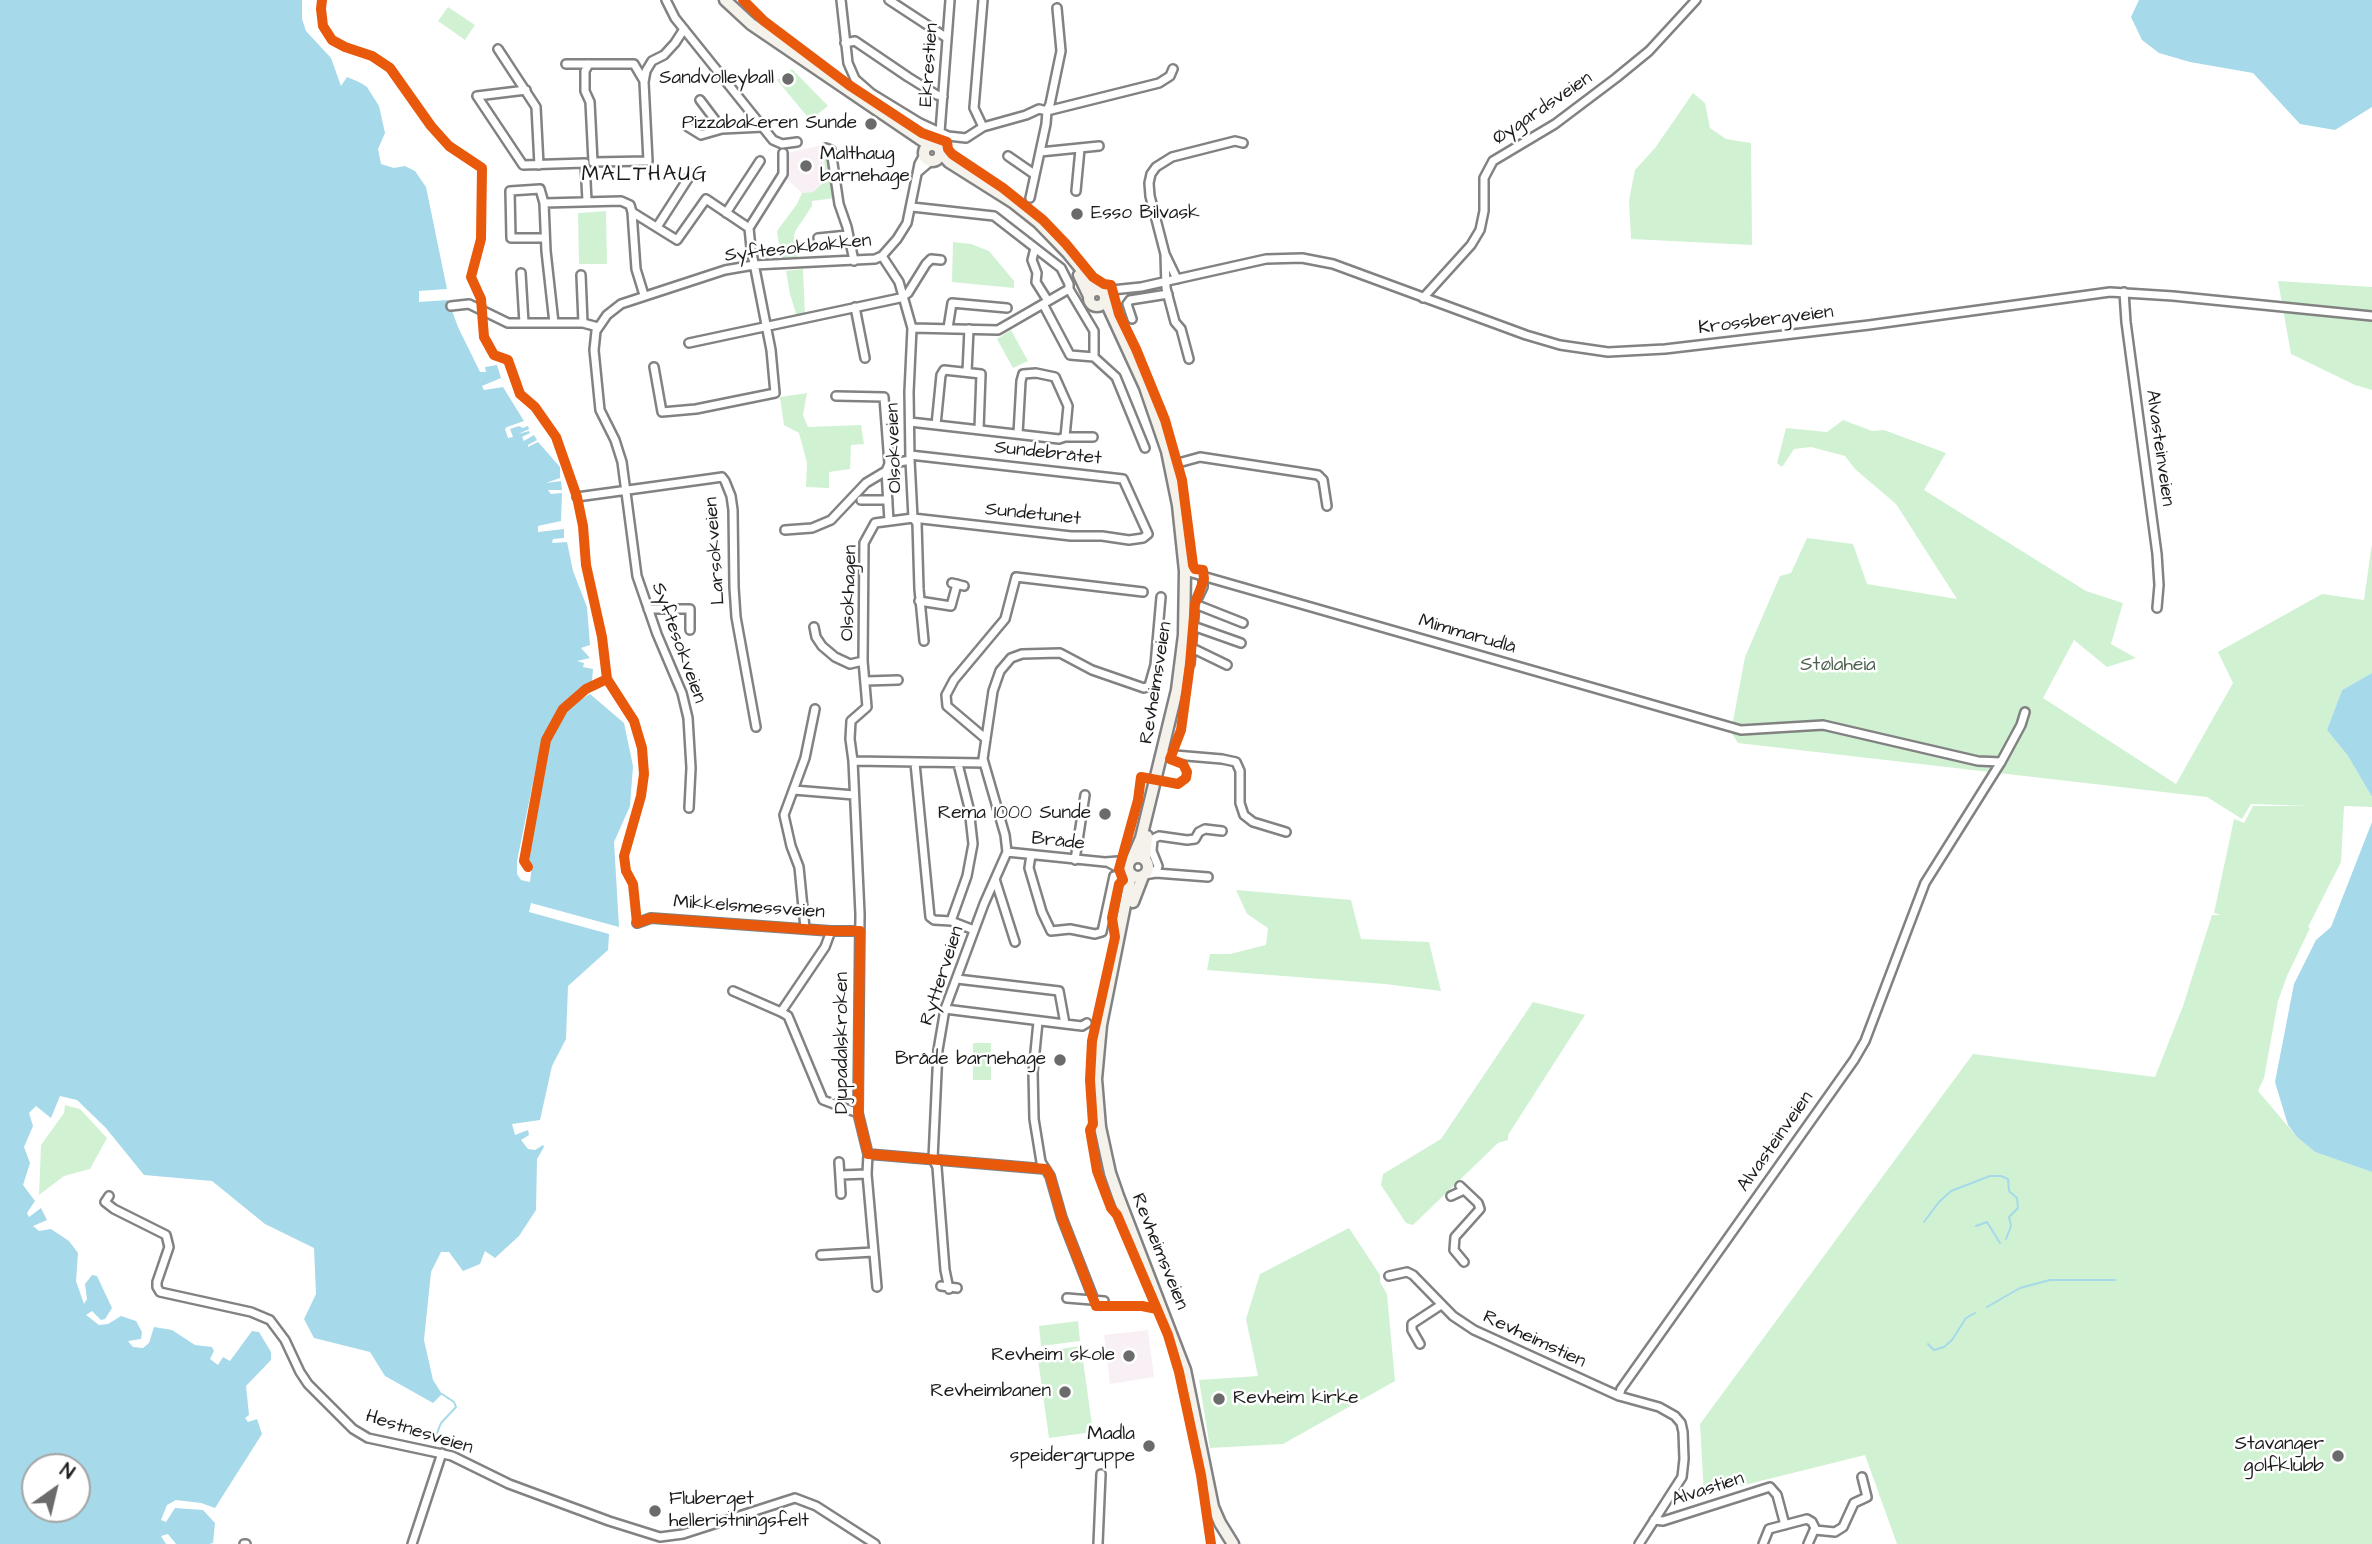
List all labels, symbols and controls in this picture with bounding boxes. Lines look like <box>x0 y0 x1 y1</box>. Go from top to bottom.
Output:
street label: Ekrestien <box>916 23 944 107</box>
street label: Øygardsveien <box>1489 67 1597 151</box>
place label: Sandvolleyball <box>659 68 774 90</box>
marker: Sandvolleyball <box>780 71 796 87</box>
place label: Pizzabakeren Sunde <box>682 113 857 135</box>
marker: Pizzabakeren Sunde <box>863 116 879 132</box>
place label: Malthaug barnehage <box>820 144 910 188</box>
marker: Malthaug barnehage <box>798 158 814 174</box>
district label: MALTHAUG <box>583 163 707 189</box>
place label: Esso Bilvask <box>1091 203 1200 225</box>
marker: Esso Bilvask <box>1069 206 1085 222</box>
street label: Syftesokbakken <box>724 230 872 268</box>
street label: Krossbergveien <box>1697 301 1835 341</box>
street label: Alvasteinveien <box>2140 388 2178 508</box>
street label: Olsokveien <box>882 402 908 494</box>
street label: Sundebråtet <box>993 437 1103 471</box>
street label: Larsokveien <box>701 496 731 606</box>
street label: Sundetunet <box>984 499 1082 531</box>
street label: Olsokhagen <box>837 545 863 641</box>
street label: Syftesokveien <box>646 580 710 706</box>
street label: Mimmarudlå <box>1416 610 1518 660</box>
street label: Revheimsveien <box>1136 620 1178 746</box>
park label: Stølaheia <box>1800 655 1876 677</box>
place label: Rema 1000 Sunde <box>938 803 1091 825</box>
marker: Rema 1000 Sunde <box>1097 806 1113 822</box>
street label: Bråde <box>1030 828 1086 856</box>
street label: Mikkelsmessveien <box>673 891 825 925</box>
street label: Rytterveien <box>916 924 970 1028</box>
street label: Djupadalskroken <box>832 972 854 1114</box>
place label: Bråde barnehage <box>895 1049 1046 1071</box>
marker: Bråde barnehage <box>1052 1052 1068 1068</box>
street label: Alvasteinveien <box>1733 1087 1819 1197</box>
street label: Revheimsveien <box>1125 1191 1193 1313</box>
street label: Revheimstien <box>1479 1306 1589 1374</box>
place label: Revheim skole <box>991 1345 1115 1367</box>
marker: Revheim skole <box>1121 1348 1137 1364</box>
place label: Revheimbanen <box>930 1381 1051 1403</box>
marker: Revheimbanen <box>1057 1384 1073 1400</box>
place label: Revheim kirke <box>1233 1388 1359 1410</box>
marker: Revheim kirke <box>1211 1391 1227 1407</box>
street label: Hestnesveien <box>363 1406 475 1460</box>
place label: Madla speidergruppe <box>1010 1424 1135 1468</box>
place label: Stavanger golfklubb <box>2235 1434 2324 1478</box>
marker: Madla speidergruppe <box>1141 1438 1157 1454</box>
marker: Stavanger golfklubb <box>2330 1448 2346 1464</box>
north arrow <box>21 1453 91 1523</box>
text: N <box>54 1457 79 1486</box>
street label: Alvastien <box>1669 1468 1747 1512</box>
place label: Fluberget helleristningsfelt <box>669 1489 809 1533</box>
marker: Fluberget helleristningsfelt <box>647 1503 663 1519</box>

